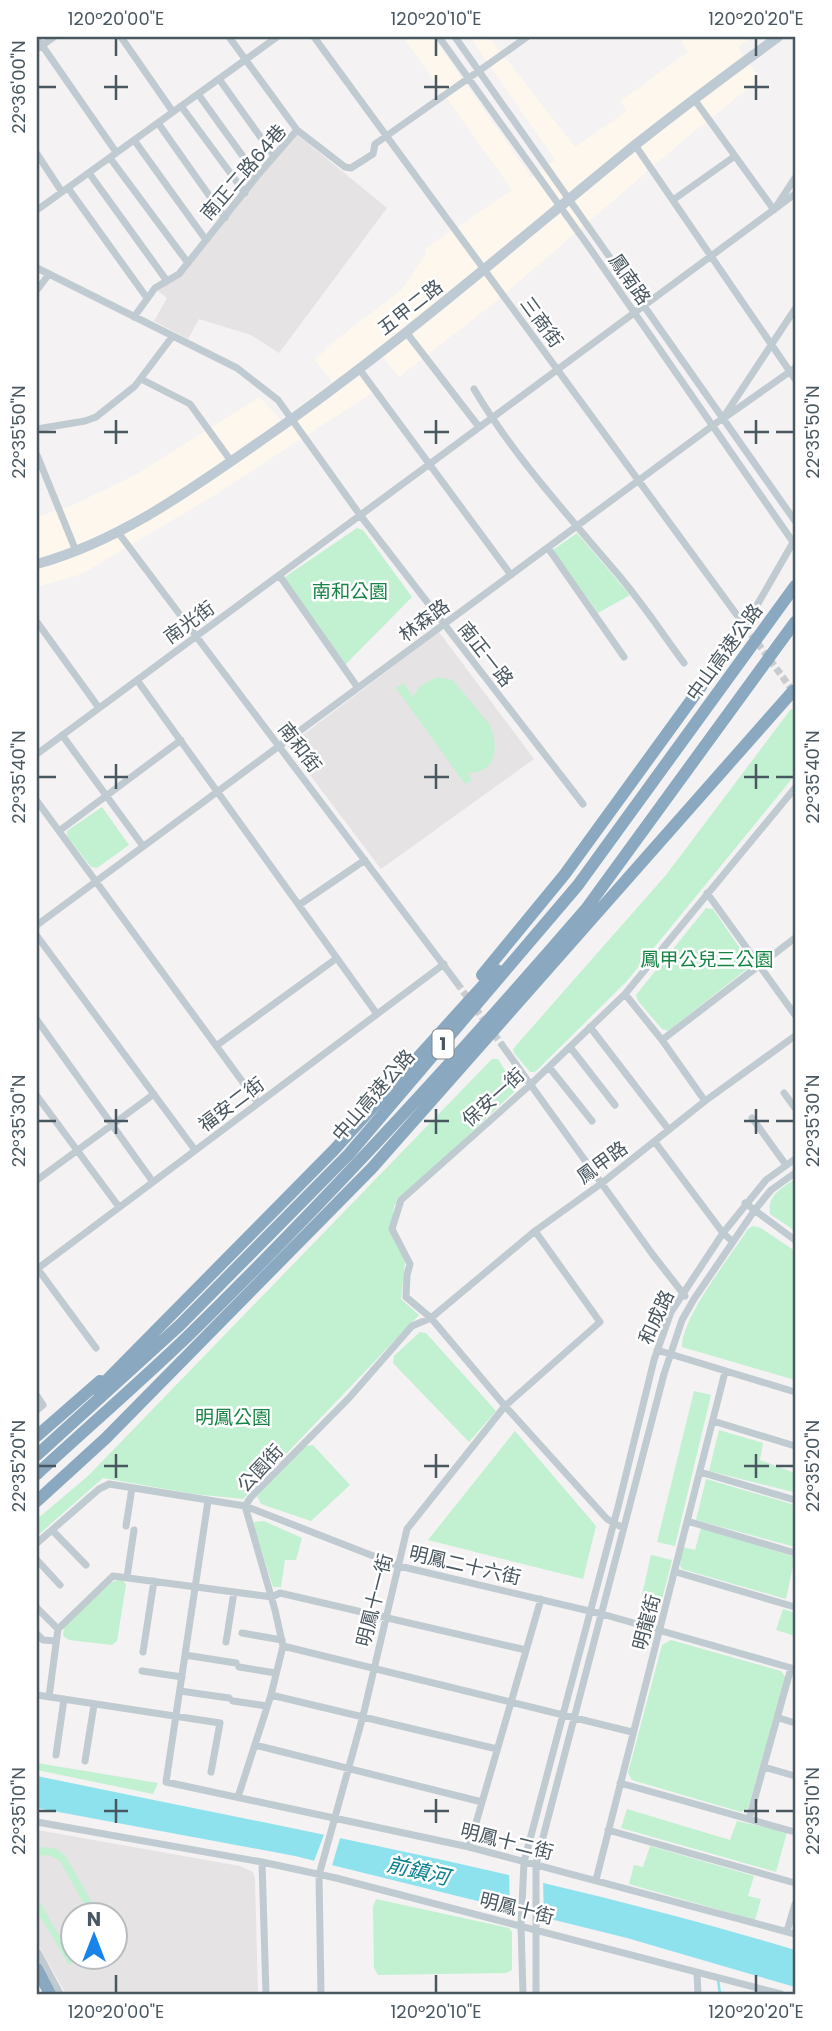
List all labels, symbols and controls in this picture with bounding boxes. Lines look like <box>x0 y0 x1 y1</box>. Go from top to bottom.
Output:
text: 120°20'00"E <box>68 6 164 31</box>
text: 120°20'10"E <box>391 6 481 31</box>
text: 120°20'20"E <box>708 6 804 31</box>
text: 22°36'00"N <box>6 40 31 134</box>
street label: 南正二路64巷 <box>194 119 293 226</box>
street label: 鳳南路 <box>602 248 657 310</box>
street label: 五甲二路 <box>372 273 449 341</box>
street label: 三商街 <box>514 291 569 353</box>
text: 22°35'50"N <box>6 385 31 479</box>
text: 22°35'50"N <box>800 385 825 479</box>
park label: 南和公園 <box>312 578 388 605</box>
street label: 林森路 <box>393 593 455 648</box>
street label: 南光街 <box>158 595 220 650</box>
street label: 中山高速公路 <box>680 598 769 706</box>
street label: 南正一路 <box>452 616 520 693</box>
street label: 南和街 <box>272 716 328 778</box>
text: 22°35'40"N <box>6 730 31 824</box>
text: 22°35'40"N <box>800 730 825 824</box>
park label: 鳳甲公兒三公園 <box>640 946 774 973</box>
road number: 1 <box>432 1030 453 1058</box>
street label: 中山高速公路 <box>326 1043 421 1147</box>
street label: 保安一街 <box>456 1062 531 1133</box>
street label: 福安二街 <box>193 1071 270 1138</box>
text: 22°35'30"N <box>6 1075 31 1167</box>
text: 22°35'30"N <box>800 1075 825 1167</box>
street label: 鳳甲路 <box>571 1135 633 1190</box>
street label: 和成路 <box>632 1286 681 1349</box>
park label: 明鳳公園 <box>195 1404 271 1431</box>
text: 22°35'20"N <box>6 1420 31 1512</box>
text: 22°35'20"N <box>800 1420 825 1512</box>
street label: 公園街 <box>231 1438 290 1498</box>
street label: 明鳳二十六街 <box>406 1540 523 1591</box>
street label: 明鳳十一街 <box>350 1551 399 1649</box>
street label: 明龍街 <box>626 1591 667 1653</box>
text: 22°35'10"N <box>6 1767 31 1855</box>
text: 22°35'10"N <box>800 1767 825 1855</box>
street label: 明鳳十二街 <box>458 1817 556 1866</box>
water label: 前鎮河 <box>384 1849 456 1893</box>
street label: 明鳳十街 <box>477 1886 557 1931</box>
north arrow <box>60 1902 130 1972</box>
text: N <box>87 1906 101 1933</box>
text: 120°20'00"E <box>68 1999 164 2024</box>
text: 120°20'10"E <box>391 1999 481 2024</box>
text: 120°20'20"E <box>708 1999 804 2024</box>

